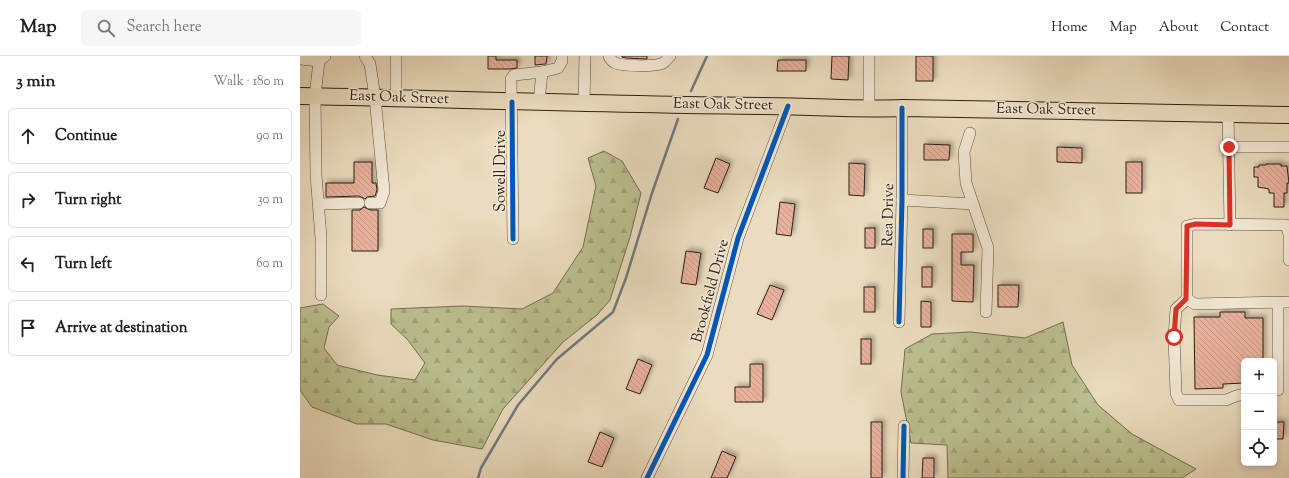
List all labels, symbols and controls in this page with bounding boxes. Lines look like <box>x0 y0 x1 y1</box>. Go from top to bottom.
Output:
search box <box>81 10 361 46</box>
text: Map <box>20 14 57 41</box>
icon: search <box>95 17 117 39</box>
text: Search here <box>127 17 202 38</box>
text: Home <box>1051 18 1088 38</box>
text: Map <box>1110 18 1137 38</box>
text: About <box>1159 18 1198 38</box>
text: Contact <box>1220 18 1269 38</box>
text: 3 min <box>16 70 55 94</box>
text: Walk · 180 m <box>213 73 284 91</box>
street label: East Oak Street <box>349 86 449 110</box>
street label: East Oak Street <box>673 94 773 116</box>
street label: East Oak Street <box>996 99 1096 121</box>
icon: ahead <box>17 125 39 147</box>
text: Continue <box>55 126 117 147</box>
text: 90 m <box>256 127 283 145</box>
street label: Sowell Drive <box>491 130 512 212</box>
route end <box>1220 138 1238 156</box>
street label: Rea Drive <box>878 183 900 247</box>
icon: right <box>17 189 39 211</box>
text: Turn right <box>55 190 121 211</box>
text: 30 m <box>257 191 283 209</box>
street label: Brookfield Drive <box>687 237 735 345</box>
icon: left <box>17 253 39 275</box>
text: Turn left <box>55 254 112 275</box>
text: 60 m <box>256 255 283 273</box>
icon: arrive <box>17 317 39 339</box>
text: Arrive at destination <box>55 318 188 339</box>
route start <box>1165 328 1183 346</box>
map controls <box>1241 358 1277 466</box>
button: + <box>1241 358 1277 394</box>
button: − <box>1241 394 1277 430</box>
button: locate <box>1241 430 1277 466</box>

